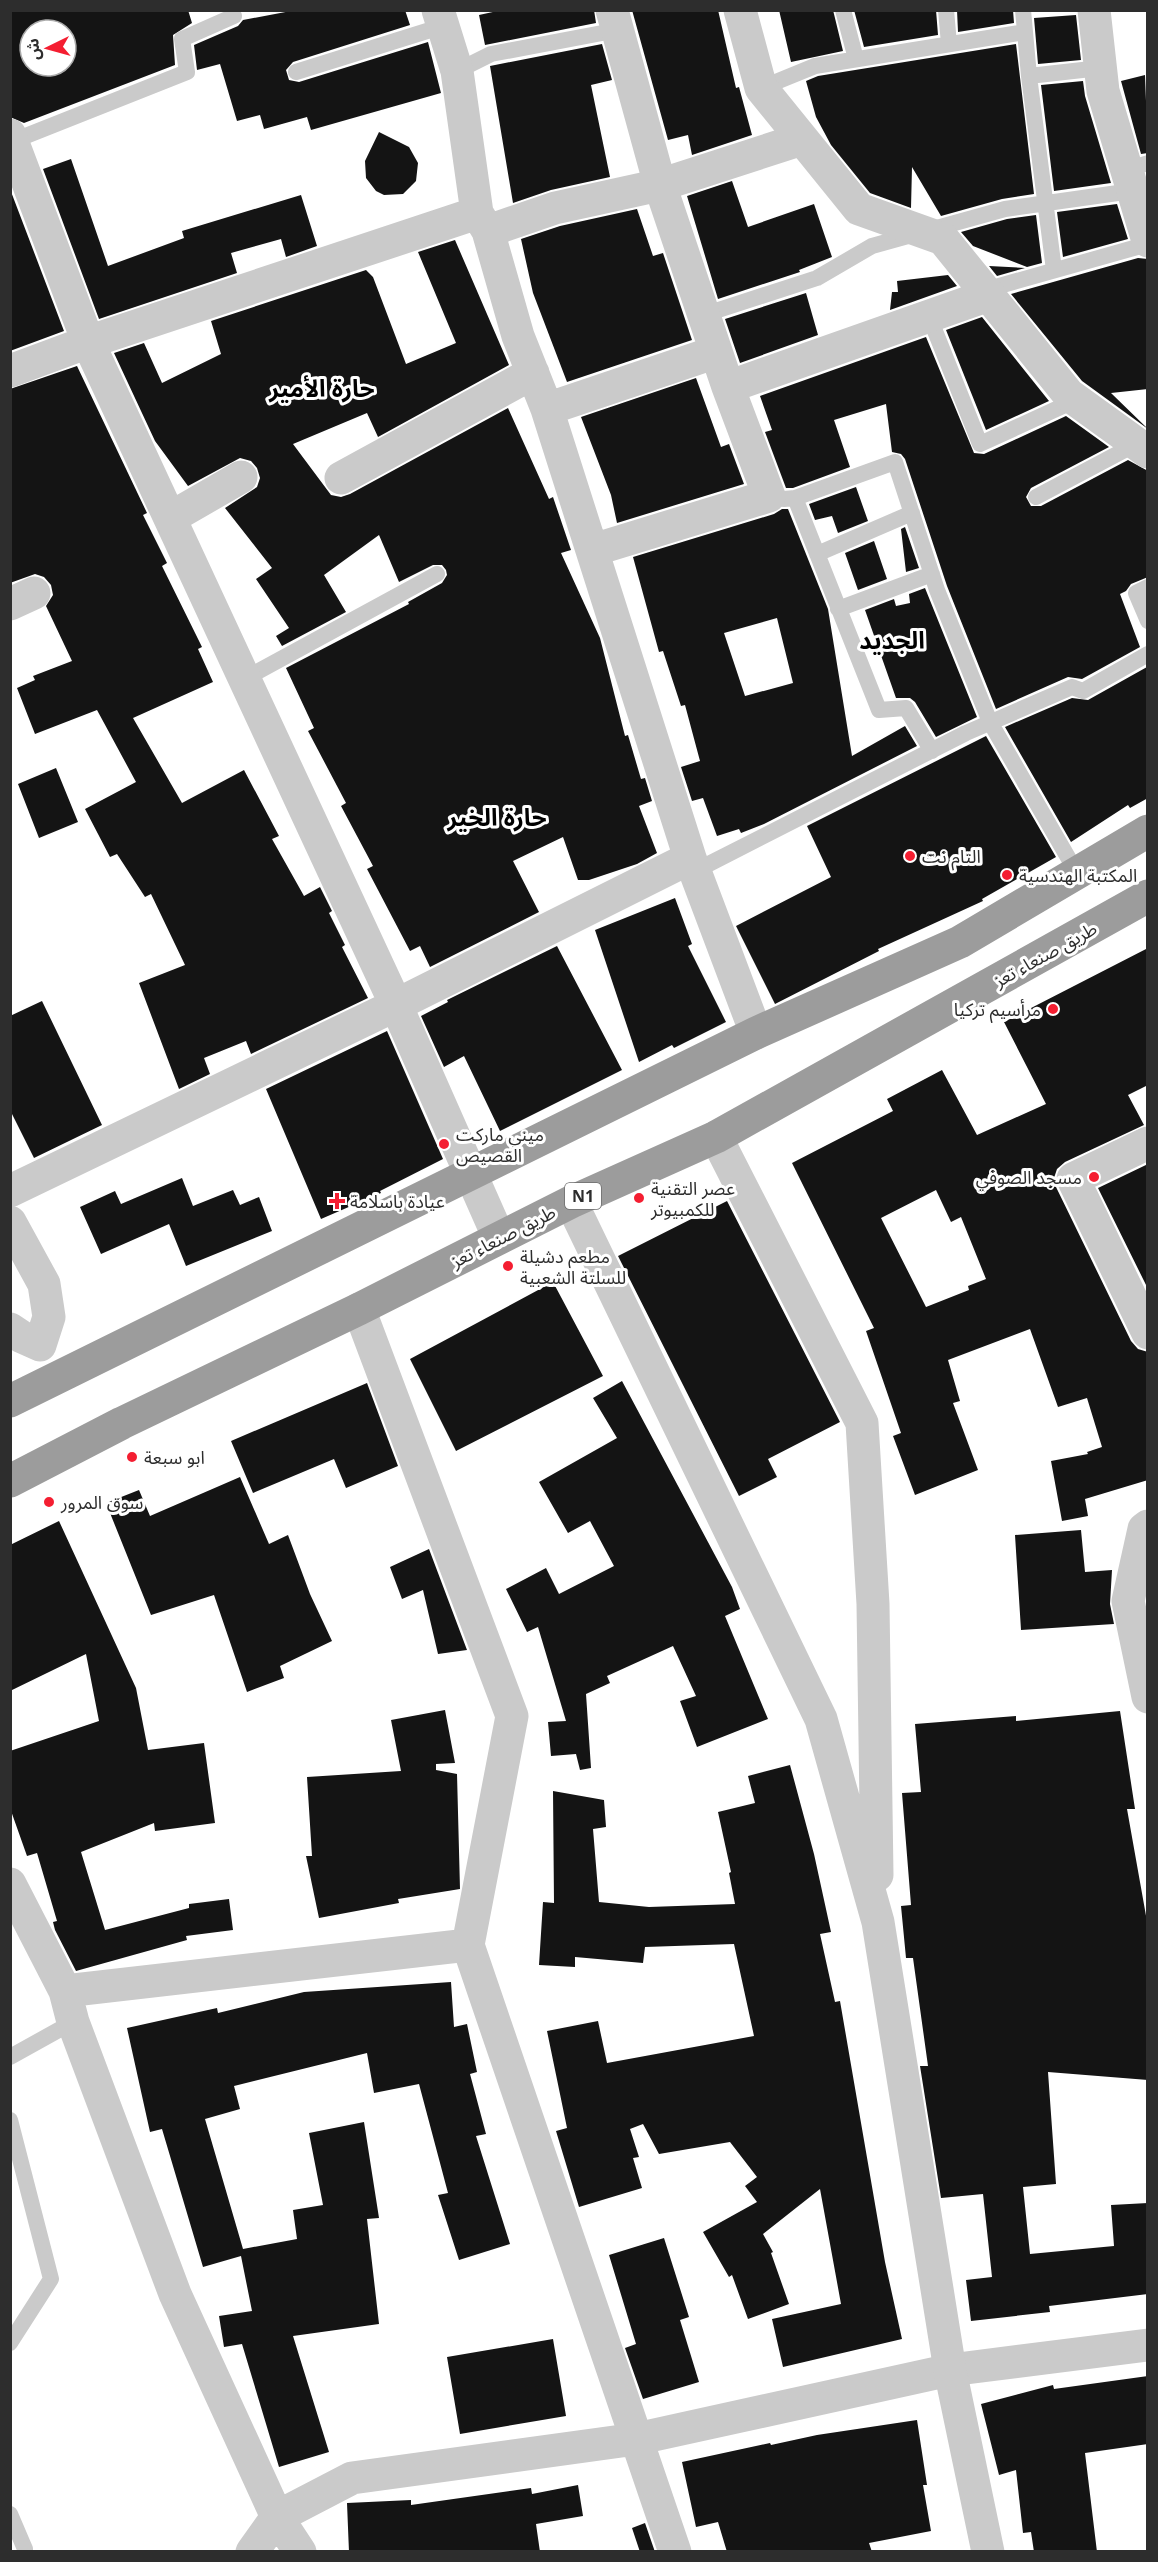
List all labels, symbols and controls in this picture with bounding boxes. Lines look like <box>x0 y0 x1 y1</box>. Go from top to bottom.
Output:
north arrow <box>18 18 78 78</box>
text: ش <box>21 37 45 61</box>
district label: حارة الأمير <box>268 371 375 404</box>
district label: الجديد <box>859 623 925 656</box>
district label: حارة الخير <box>446 800 547 833</box>
place label: التام نت <box>922 844 981 871</box>
marker: التام نت <box>903 849 917 863</box>
place label: المكتبة الهندسية <box>1019 863 1137 887</box>
marker: المكتبة الهندسية <box>1000 868 1014 882</box>
street label: طريق صنعاء تعز <box>988 916 1101 993</box>
place label: مرأسيم تركيا <box>954 997 1041 1023</box>
marker: مرأسيم تركيا <box>1046 1002 1060 1016</box>
place label: ميني ماركت القصيص <box>456 1122 544 1167</box>
marker: ميني ماركت القصيص <box>437 1137 451 1151</box>
place label: مسجد الصوفي <box>976 1165 1082 1191</box>
marker: مسجد الصوفي <box>1087 1170 1101 1184</box>
place label: عصر التقنية للكمبيوتر <box>650 1176 735 1221</box>
road number: N1 <box>565 1183 601 1209</box>
place label: عيادة باسلامة <box>350 1189 445 1213</box>
marker: عصر التقنية للكمبيوتر <box>632 1191 646 1205</box>
marker: عيادة باسلامة <box>328 1192 346 1210</box>
street label: طريق صنعاء تعز <box>446 1199 559 1273</box>
place label: مطعم دشيلة للسلتة الشعبية <box>520 1244 626 1289</box>
marker: مطعم دشيلة للسلتة الشعبية <box>501 1259 515 1273</box>
place label: ابو سبعة <box>144 1445 205 1469</box>
marker: ابو سبعة <box>125 1450 139 1464</box>
place label: سوق المرور <box>60 1490 143 1514</box>
marker: سوق المرور <box>42 1495 56 1509</box>

